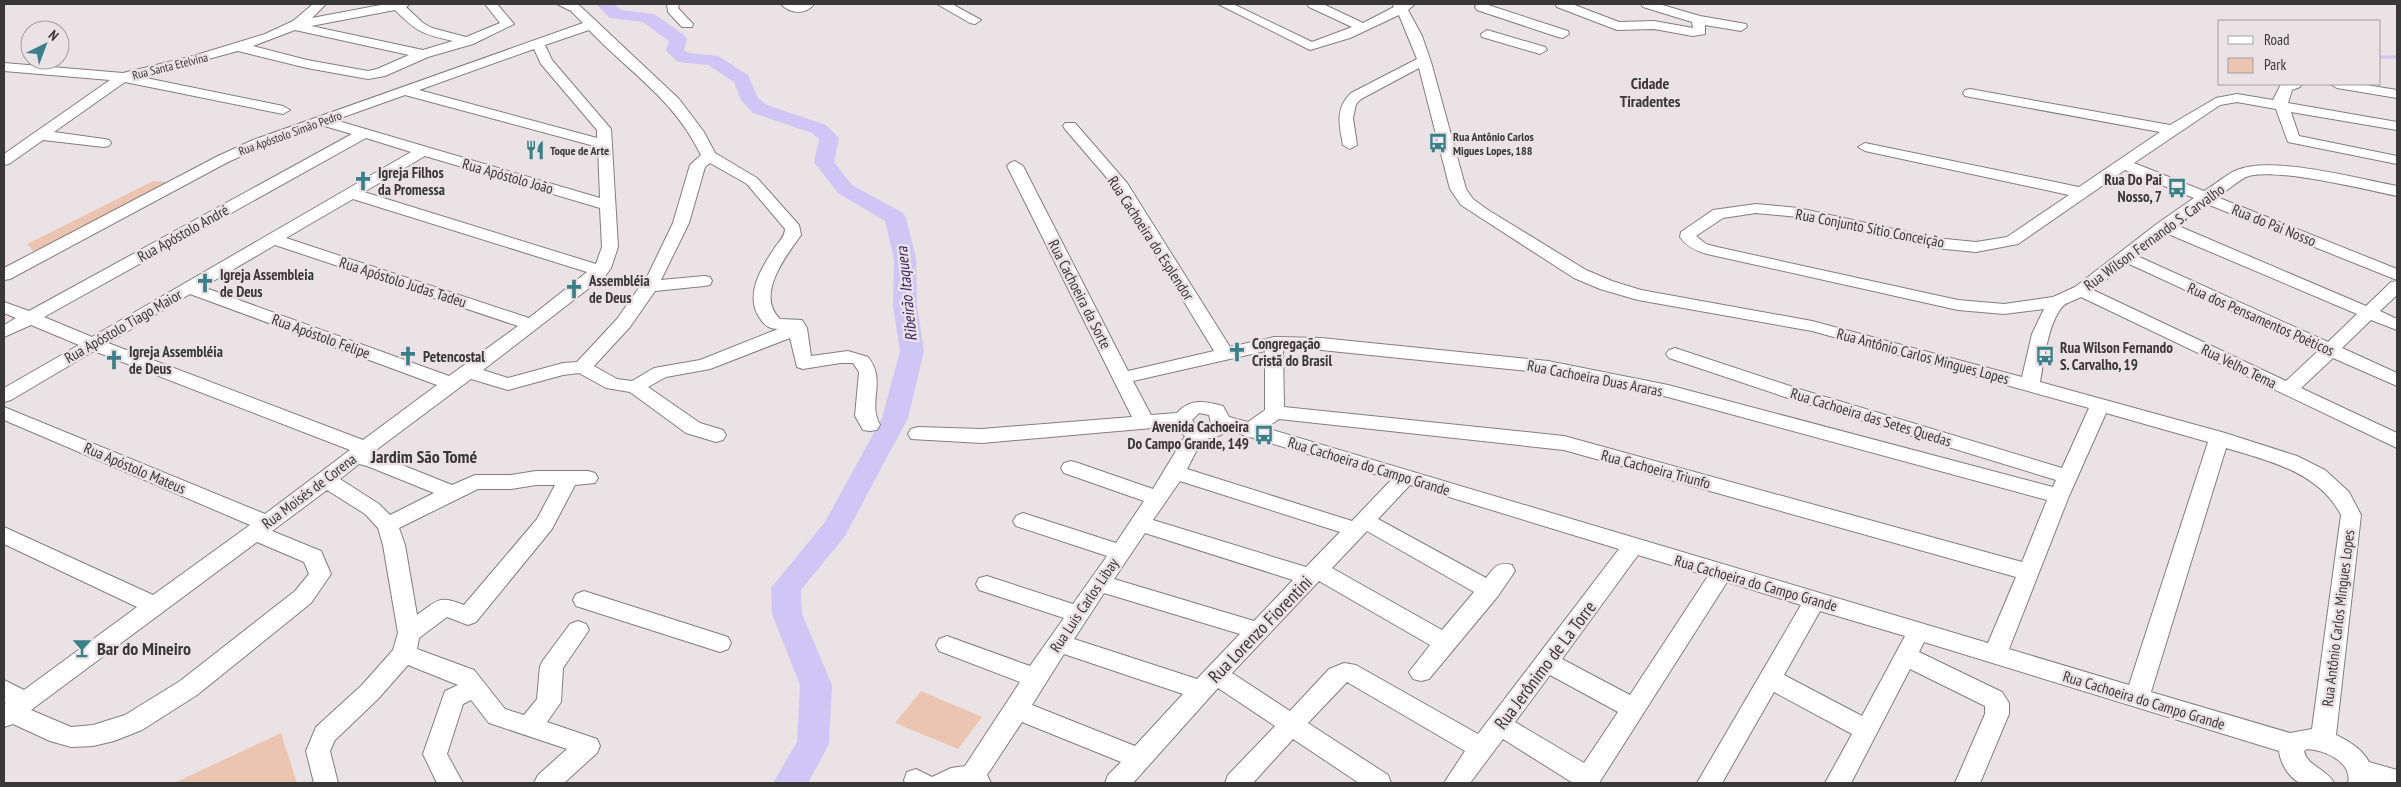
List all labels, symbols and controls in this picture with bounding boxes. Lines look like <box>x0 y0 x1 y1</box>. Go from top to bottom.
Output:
north arrow <box>20 20 70 70</box>
legend <box>2218 20 2381 85</box>
text: N <box>45 26 63 45</box>
text: Road <box>2264 30 2290 49</box>
street label: Rua Santa Etelvina <box>131 49 210 83</box>
text: Park <box>2264 55 2286 74</box>
district label: Cidade Tiradentes <box>1620 73 1681 111</box>
street label: Rua Apóstolo Simão Pedro <box>236 107 344 159</box>
place label: Rua Antônio Carlos Migues Lopes, 188 <box>1453 129 1534 158</box>
bus stop icon: Rua Antônio Carlos Migues Lopes, 188 <box>1427 132 1449 154</box>
restaurant icon: Toque de Arte <box>524 139 546 161</box>
place label: Toque de Arte <box>550 143 609 158</box>
street label: Rua Apóstolo João <box>460 154 556 198</box>
place label: Igreja Filhos da Promessa <box>378 163 445 199</box>
church icon: Igreja Filhos da Promessa <box>352 170 374 192</box>
place label: Rua Do Pai Nosso, 7 <box>2104 170 2162 206</box>
street label: Rua Cachoeira do Esplendor <box>1104 172 1199 304</box>
bus stop icon: Rua Do Pai Nosso, 7 <box>2166 177 2188 199</box>
street label: Rua Wilson Fernando S. Carvalho <box>2080 180 2228 294</box>
street label: Rua Apóstolo André <box>134 200 232 266</box>
street label: Rua do Pai Nosso <box>2229 200 2319 250</box>
street label: Rua Conjunto Sítio Conceição <box>1794 204 1946 252</box>
street label: Rua Cachoeira da Sorte <box>1044 236 1116 352</box>
water label: Ribeirão Itaquera <box>891 244 921 342</box>
street label: Rua Apóstolo Judas Tadeu <box>337 253 469 311</box>
place label: Igreja Assembleia de Deus <box>220 265 314 301</box>
place label: Assembléia de Deus <box>588 271 650 307</box>
church icon: Igreja Assembleia de Deus <box>194 272 216 294</box>
church icon: Assembléia de Deus <box>563 278 585 300</box>
street label: Rua dos Pensamentos Poéticos <box>2185 278 2337 360</box>
street label: Rua Apóstolo Tiago Maior <box>61 284 186 367</box>
street label: Rua Apóstolo Felipe <box>269 309 373 363</box>
street label: Rua Antônio Carlos Mingues Lopes <box>1835 324 2011 388</box>
place label: Congregação Cristã do Brasil <box>1252 334 1332 370</box>
place label: Rua Wilson Fernando S. Carvalho, 19 <box>2060 338 2173 374</box>
street label: Rua Velho Tema <box>2198 340 2280 392</box>
church icon: Congregação Cristã do Brasil <box>1226 341 1248 363</box>
place label: Igreja Assembléia de Deus <box>129 342 223 378</box>
church icon: Petencostal <box>397 345 419 367</box>
bus stop icon: Rua Wilson Fernando S. Carvalho, 19 <box>2034 345 2056 367</box>
place label: Petencostal <box>423 347 485 366</box>
church icon: Igreja Assembléia de Deus <box>103 349 125 371</box>
street label: Rua Cachoeira Duas Araras <box>1526 356 1664 400</box>
street label: Rua Cachoeira das Setes Quedas <box>1788 383 1954 451</box>
place label: Avenida Cachoeira Do Campo Grande, 149 <box>1127 417 1249 453</box>
bus stop icon: Avenida Cachoeira Do Campo Grande, 149 <box>1253 424 1275 446</box>
street label: Rua Cachoeira do Campo Grande <box>1286 432 1452 500</box>
street label: Rua Apóstolo Mateus <box>81 438 189 498</box>
district label: Jardim São Tomé <box>370 445 477 468</box>
street label: Rua Cachoeira Triunfo <box>1599 445 1713 493</box>
street label: Rua Moisés de Corena <box>258 449 360 533</box>
street label: Rua Antônio Carlos Mingues Lopes <box>2318 529 2358 707</box>
street label: Rua Cachoeira do Campo Grande <box>1673 551 1839 615</box>
street label: Rua Luis Carlos Libay <box>1045 554 1123 656</box>
street label: Rua Lorenzo Fiorentini <box>1203 571 1317 687</box>
street label: Rua Jerônimo de La Torre <box>1489 596 1601 734</box>
bar icon: Bar do Mineiro <box>71 637 93 659</box>
place label: Bar do Mineiro <box>97 637 191 660</box>
street label: Rua Cachoeira do Campo Grande <box>2061 666 2227 734</box>

